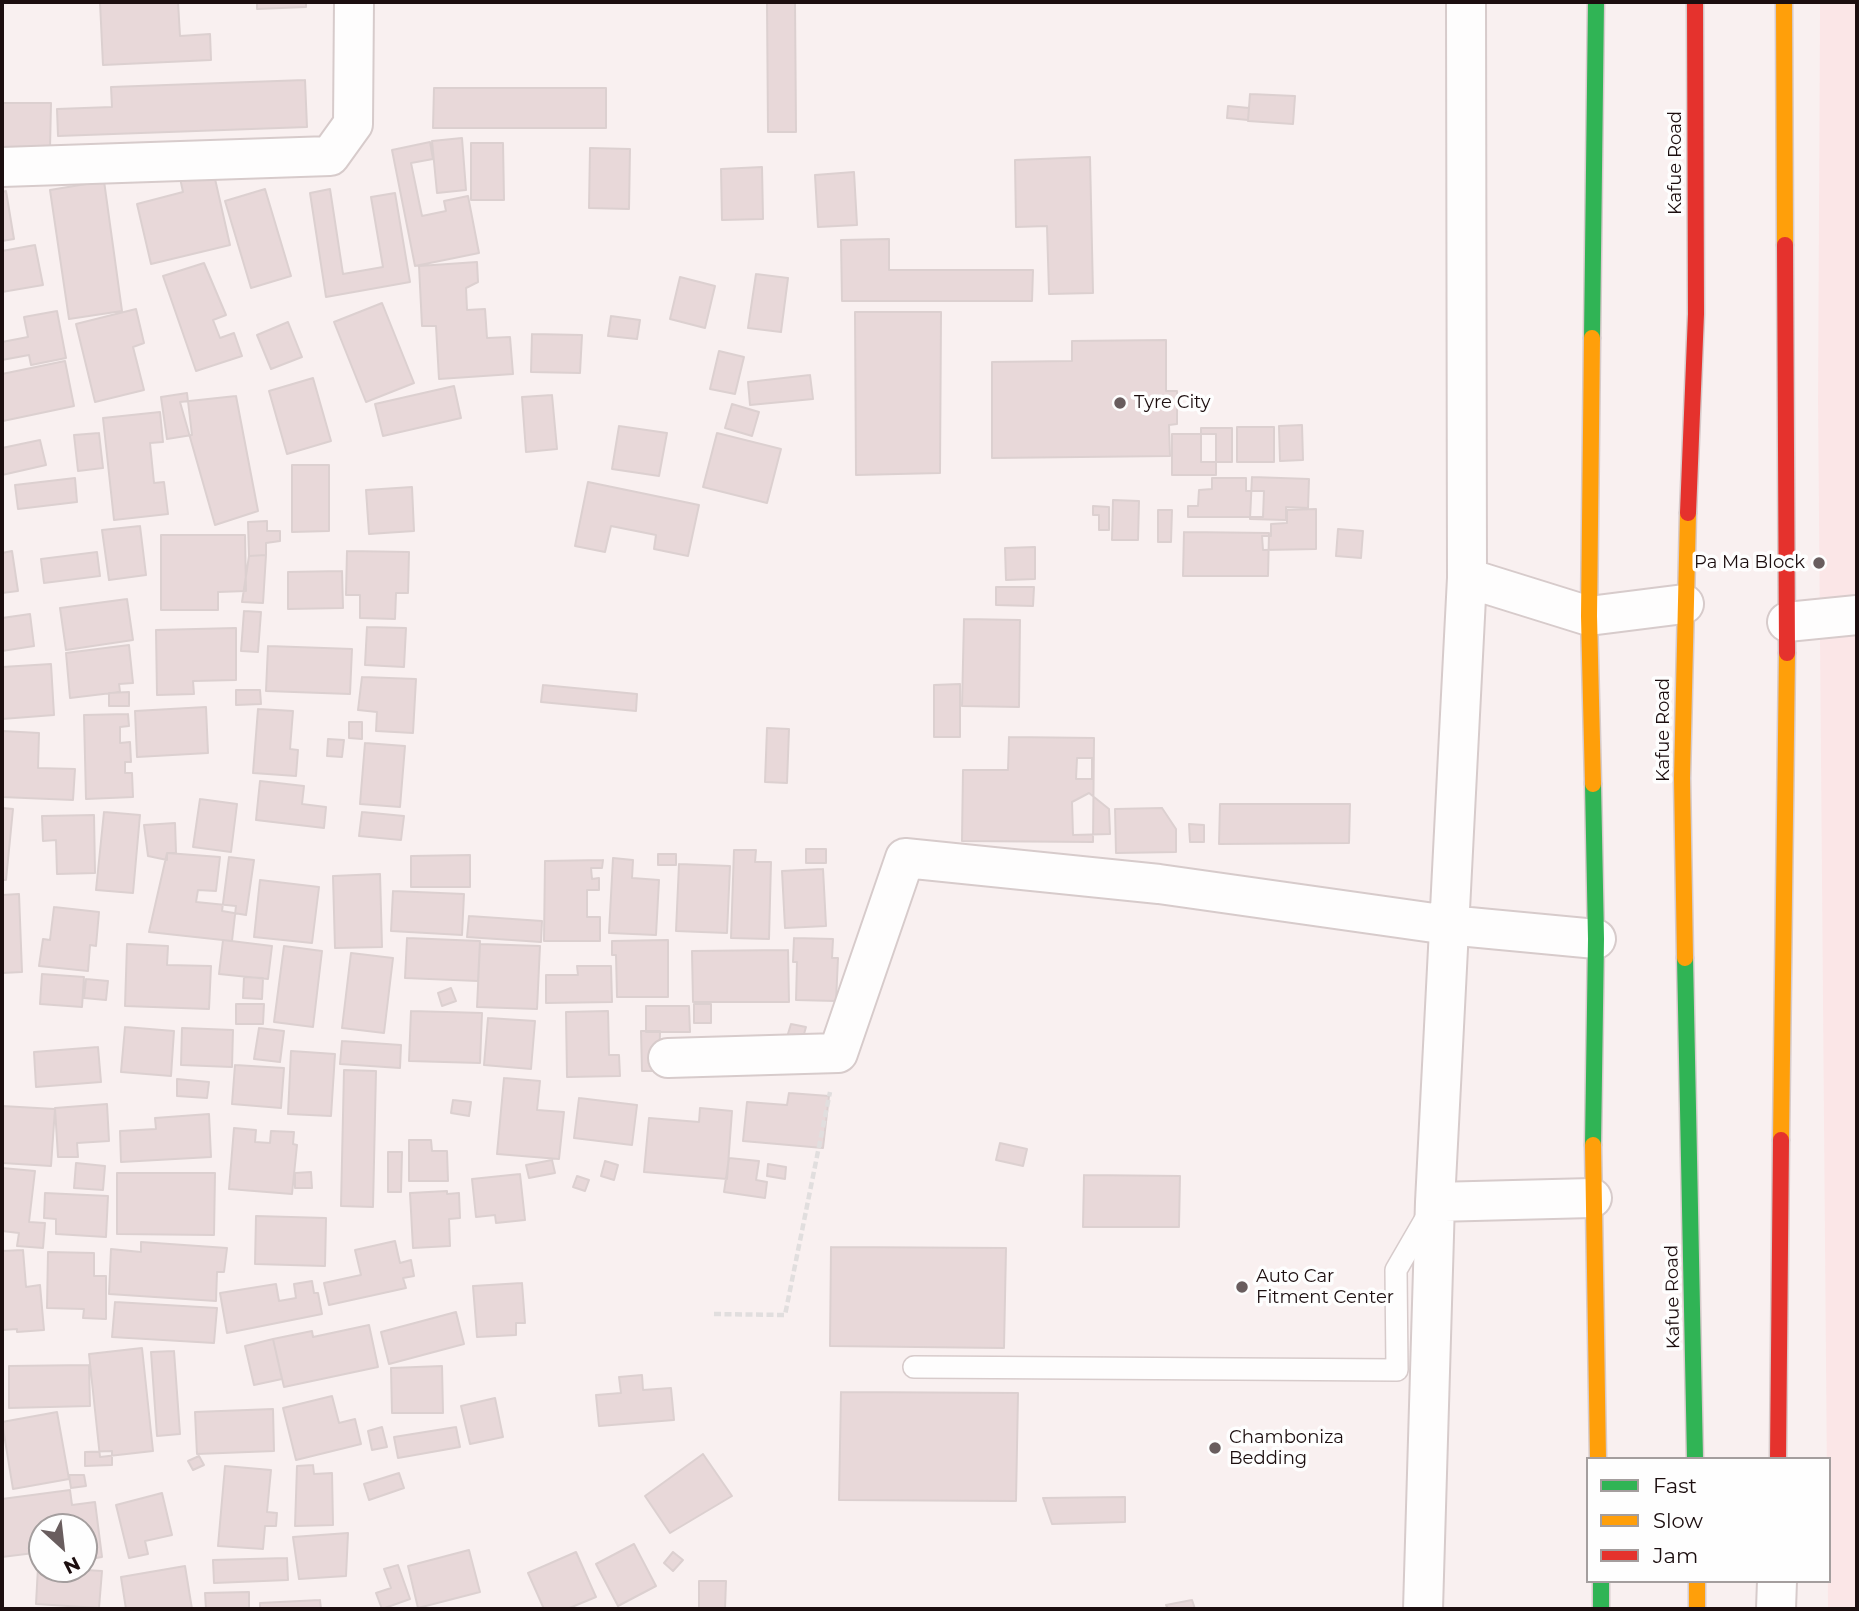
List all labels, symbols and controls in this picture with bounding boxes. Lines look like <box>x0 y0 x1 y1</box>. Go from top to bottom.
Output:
street label: Kafue Road <box>1665 111 1687 215</box>
place label: Tyre City <box>1134 392 1211 414</box>
marker: Tyre City <box>1112 395 1128 411</box>
place label: Pa Ma Block <box>1694 552 1805 574</box>
marker: Pa Ma Block <box>1811 555 1827 571</box>
street label: Kafue Road <box>1653 678 1675 782</box>
street label: Kafue Road <box>1661 1245 1685 1349</box>
place label: Auto Car Fitment Center <box>1256 1266 1394 1308</box>
marker: Auto Car Fitment Center <box>1234 1279 1250 1295</box>
place label: Chamboniza Bedding <box>1229 1427 1344 1470</box>
marker: Chamboniza Bedding <box>1207 1440 1223 1456</box>
legend <box>1586 1457 1831 1583</box>
text: Fast <box>1653 1473 1697 1498</box>
text: Slow <box>1653 1508 1703 1533</box>
north arrow <box>28 1513 98 1583</box>
text: Jam <box>1653 1543 1698 1568</box>
text: N <box>60 1552 84 1579</box>

